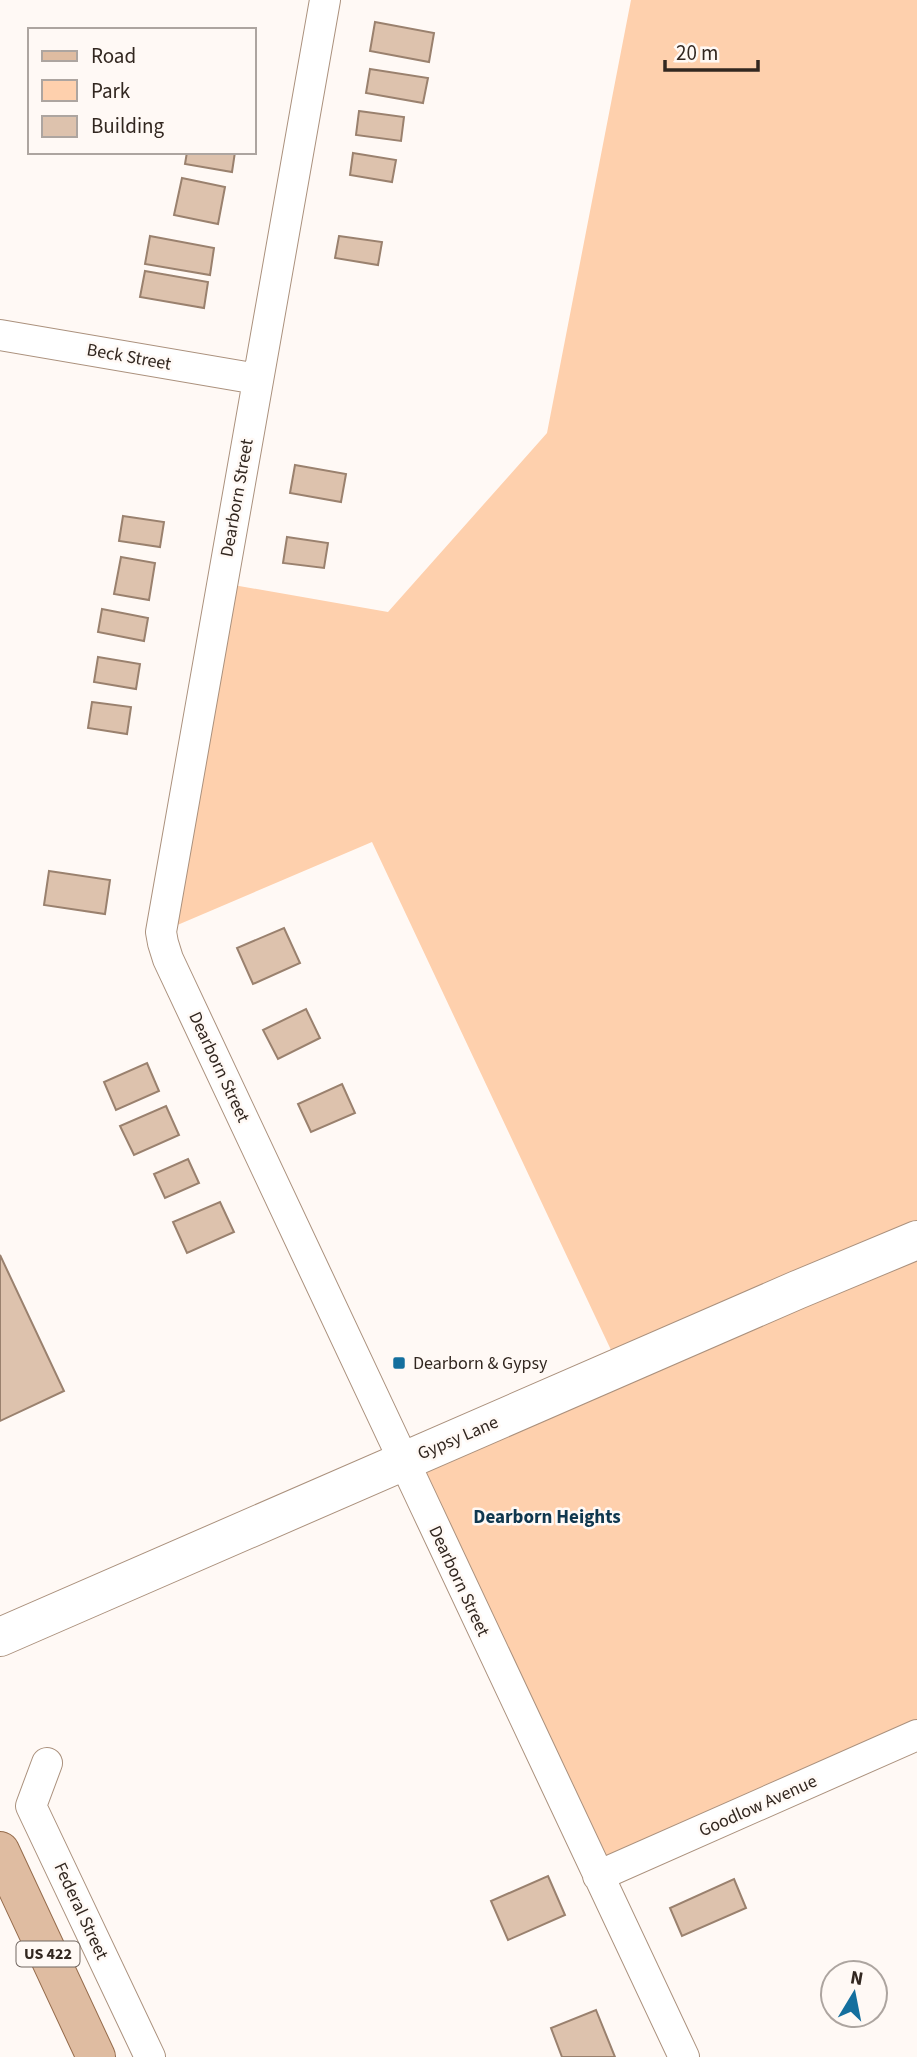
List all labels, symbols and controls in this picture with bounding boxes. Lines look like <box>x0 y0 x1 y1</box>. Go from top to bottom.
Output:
legend <box>28 28 256 154</box>
scale bar <box>665 28 758 72</box>
text: 20 m <box>676 38 718 68</box>
text: Road <box>91 41 136 71</box>
text: Park <box>91 76 131 106</box>
text: Building <box>91 111 165 141</box>
street label: Beck Street <box>85 337 173 377</box>
street label: Dearborn Street <box>214 437 260 559</box>
street label: Dearborn Street <box>182 1008 256 1126</box>
place label: Dearborn & Gypsy <box>413 1351 548 1376</box>
marker: Dearborn & Gypsy <box>391 1355 407 1371</box>
street label: Gypsy Lane <box>414 1410 502 1466</box>
district label: Dearborn Heights <box>473 1504 621 1531</box>
street label: Dearborn Street <box>422 1522 496 1640</box>
street label: Goodlow Avenue <box>695 1769 821 1843</box>
street label: Federal Street <box>48 1858 114 1964</box>
road number: US 422 <box>16 1942 80 1966</box>
north arrow <box>819 1959 889 2029</box>
text: N <box>848 1964 865 1993</box>

